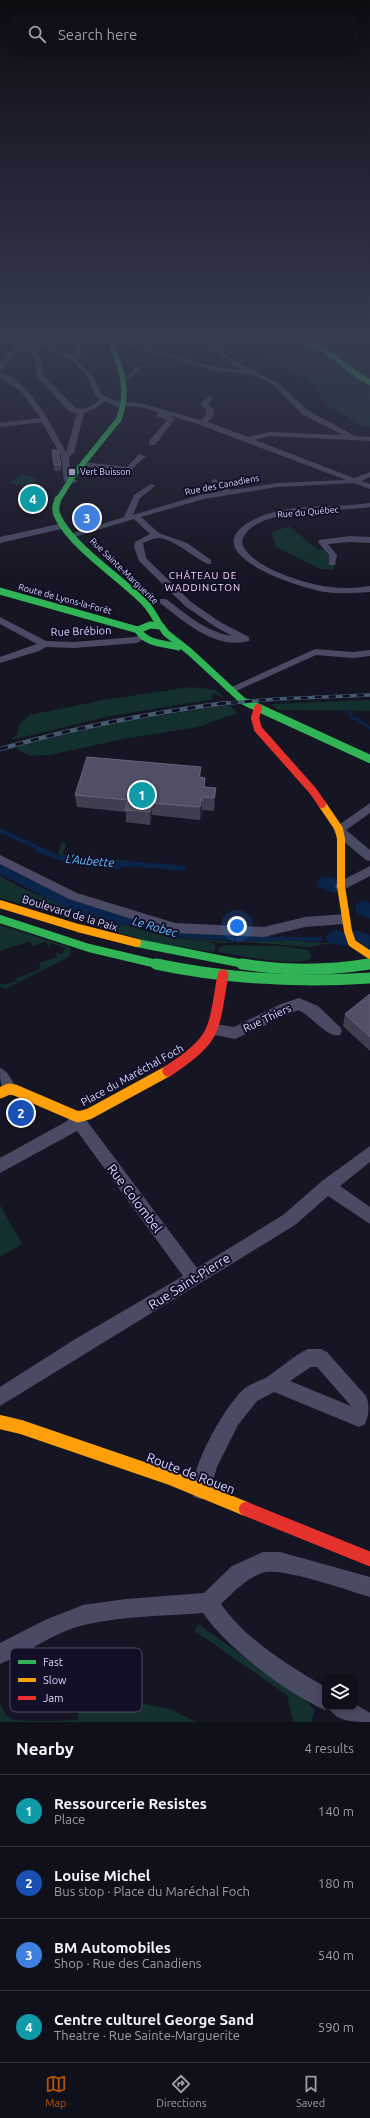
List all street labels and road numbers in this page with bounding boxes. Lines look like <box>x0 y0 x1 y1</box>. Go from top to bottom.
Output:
street label: Rue des Canadiens <box>184 473 260 497</box>
street label: Rue du Québec <box>277 504 339 520</box>
street label: Rue Sainte-Marguerite <box>88 536 160 606</box>
street label: Route de Lyons-la-Forêt <box>17 582 113 616</box>
street label: Rue Brébion <box>50 624 112 638</box>
street label: Boulevard de la Paix <box>21 893 120 933</box>
street label: Rue Thiers <box>241 1002 293 1034</box>
street label: Place du Maréchal Foch <box>79 1042 185 1108</box>
street label: Rue Colombel <box>105 1161 166 1235</box>
street label: Rue Saint-Pierre <box>146 1250 232 1312</box>
street label: Route de Rouen <box>145 1450 237 1496</box>

